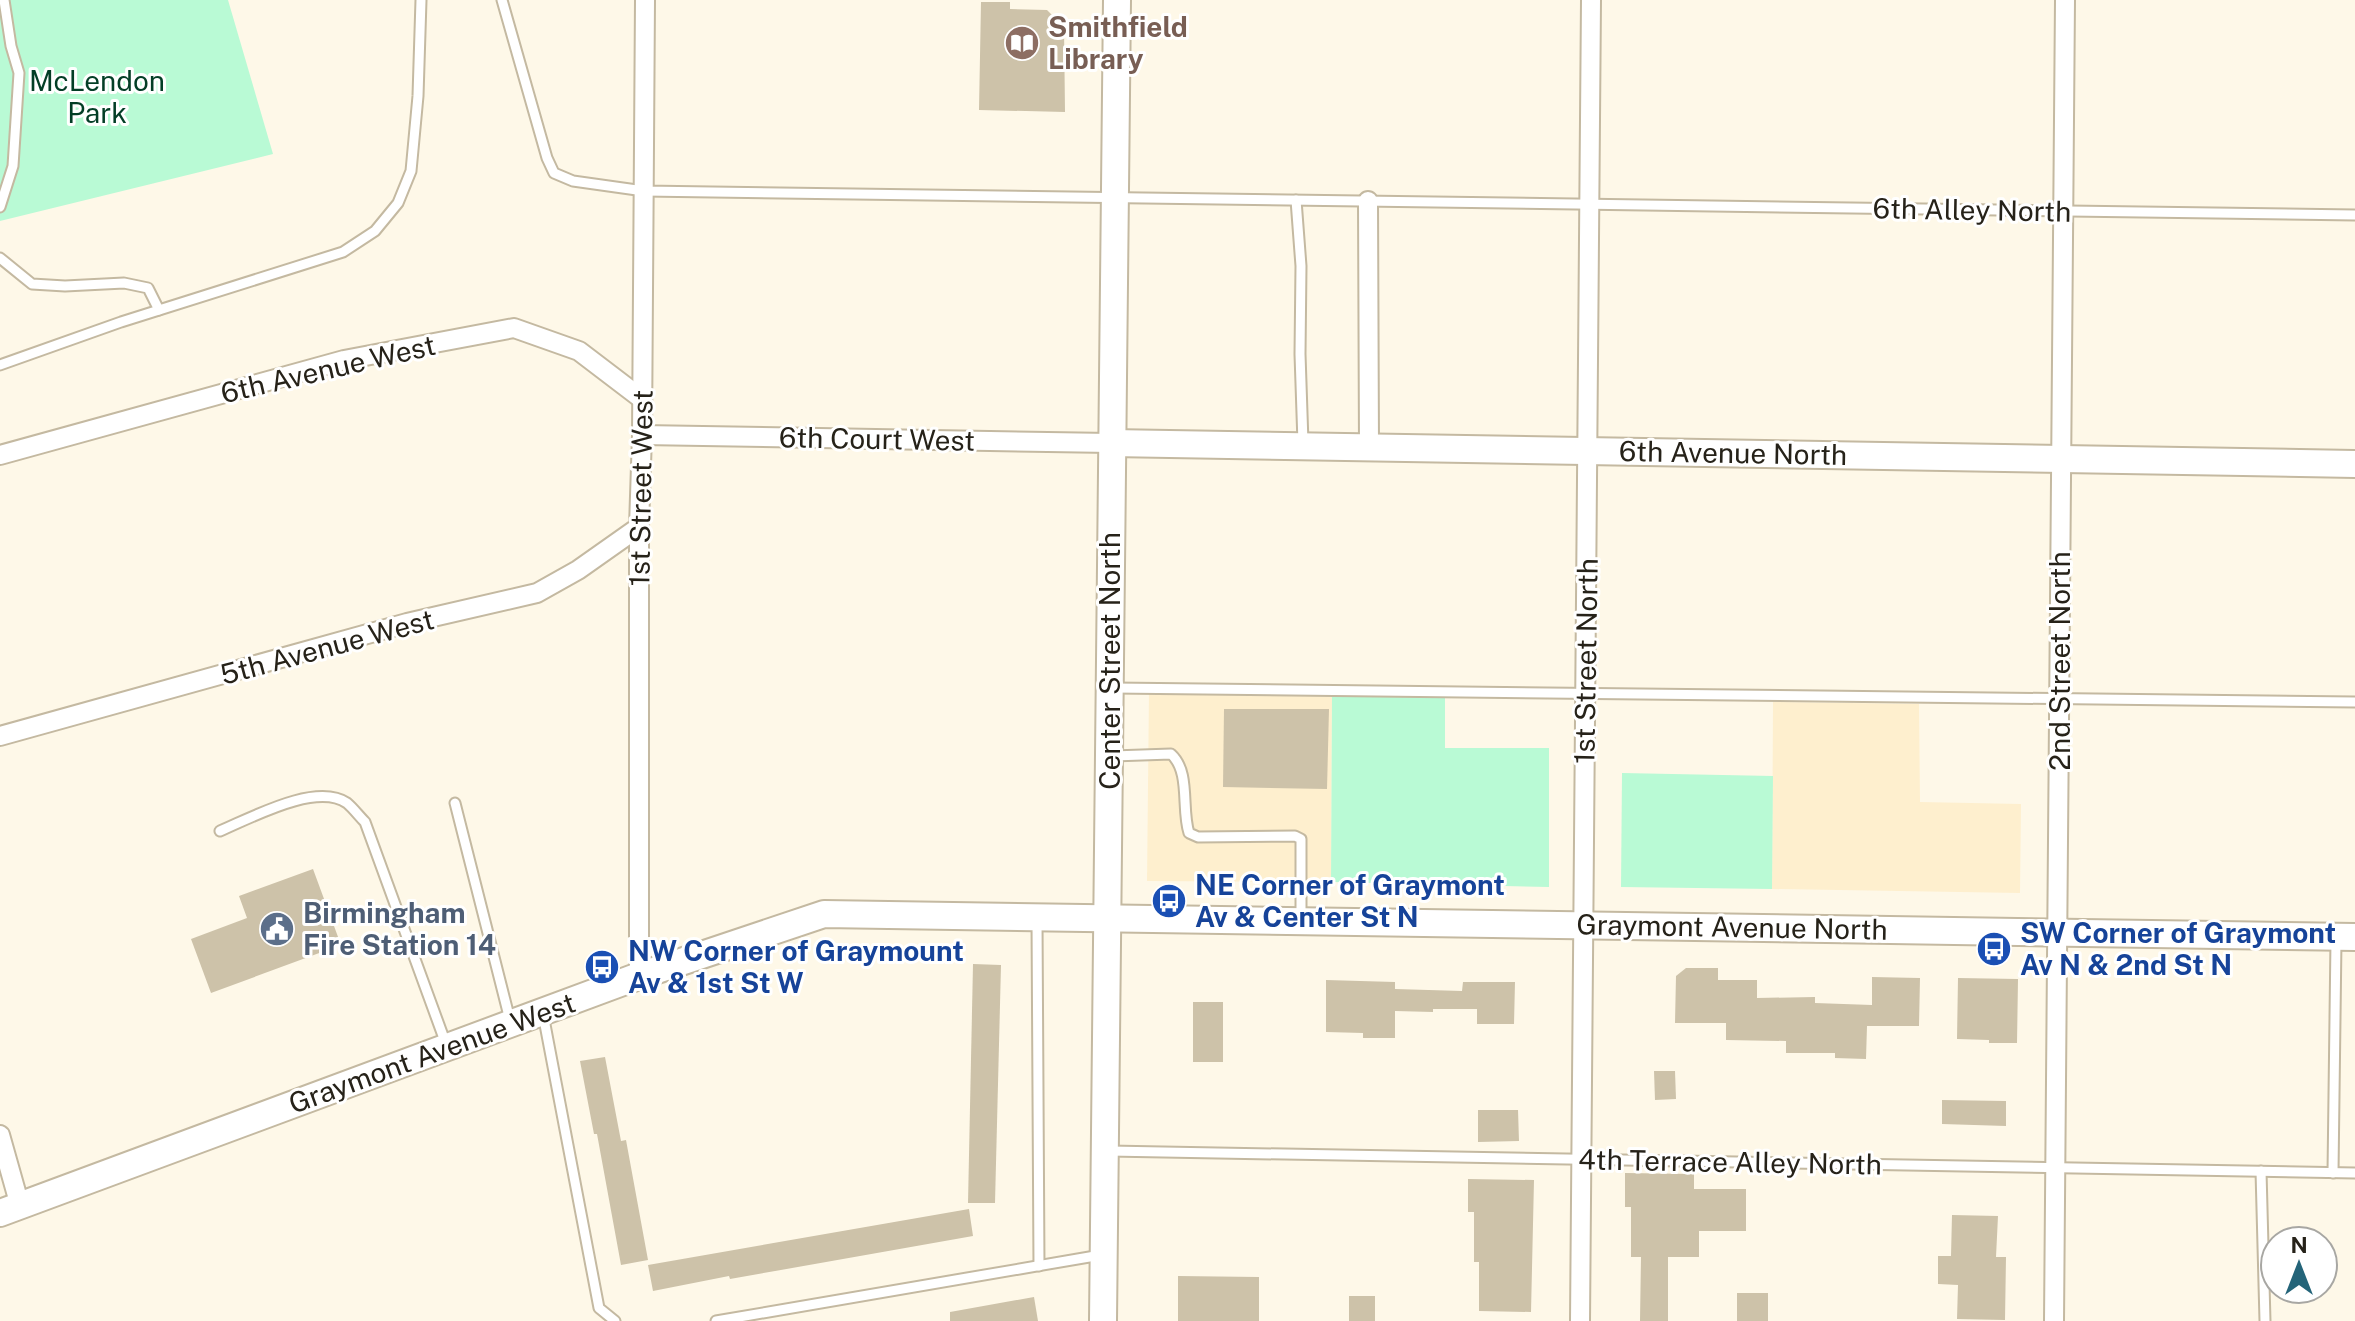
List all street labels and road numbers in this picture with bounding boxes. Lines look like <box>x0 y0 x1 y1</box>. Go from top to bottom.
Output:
street label: 6th Alley North <box>1872 191 2072 228</box>
street label: 6th Avenue West <box>217 328 438 409</box>
street label: 1st Street West <box>622 389 659 587</box>
street label: 6th Court West <box>779 420 975 457</box>
street label: 6th Avenue North <box>1619 434 1847 471</box>
street label: Center Street North <box>1093 532 1126 790</box>
street label: 2nd Street North <box>2043 551 2076 771</box>
street label: 1st Street North <box>1567 558 1604 764</box>
street label: 5th Avenue West <box>216 602 437 691</box>
street label: Graymont Avenue North <box>1576 907 1888 946</box>
street label: Graymont Avenue West <box>284 985 580 1120</box>
street label: 4th Terrace Alley North <box>1578 1142 1882 1181</box>

